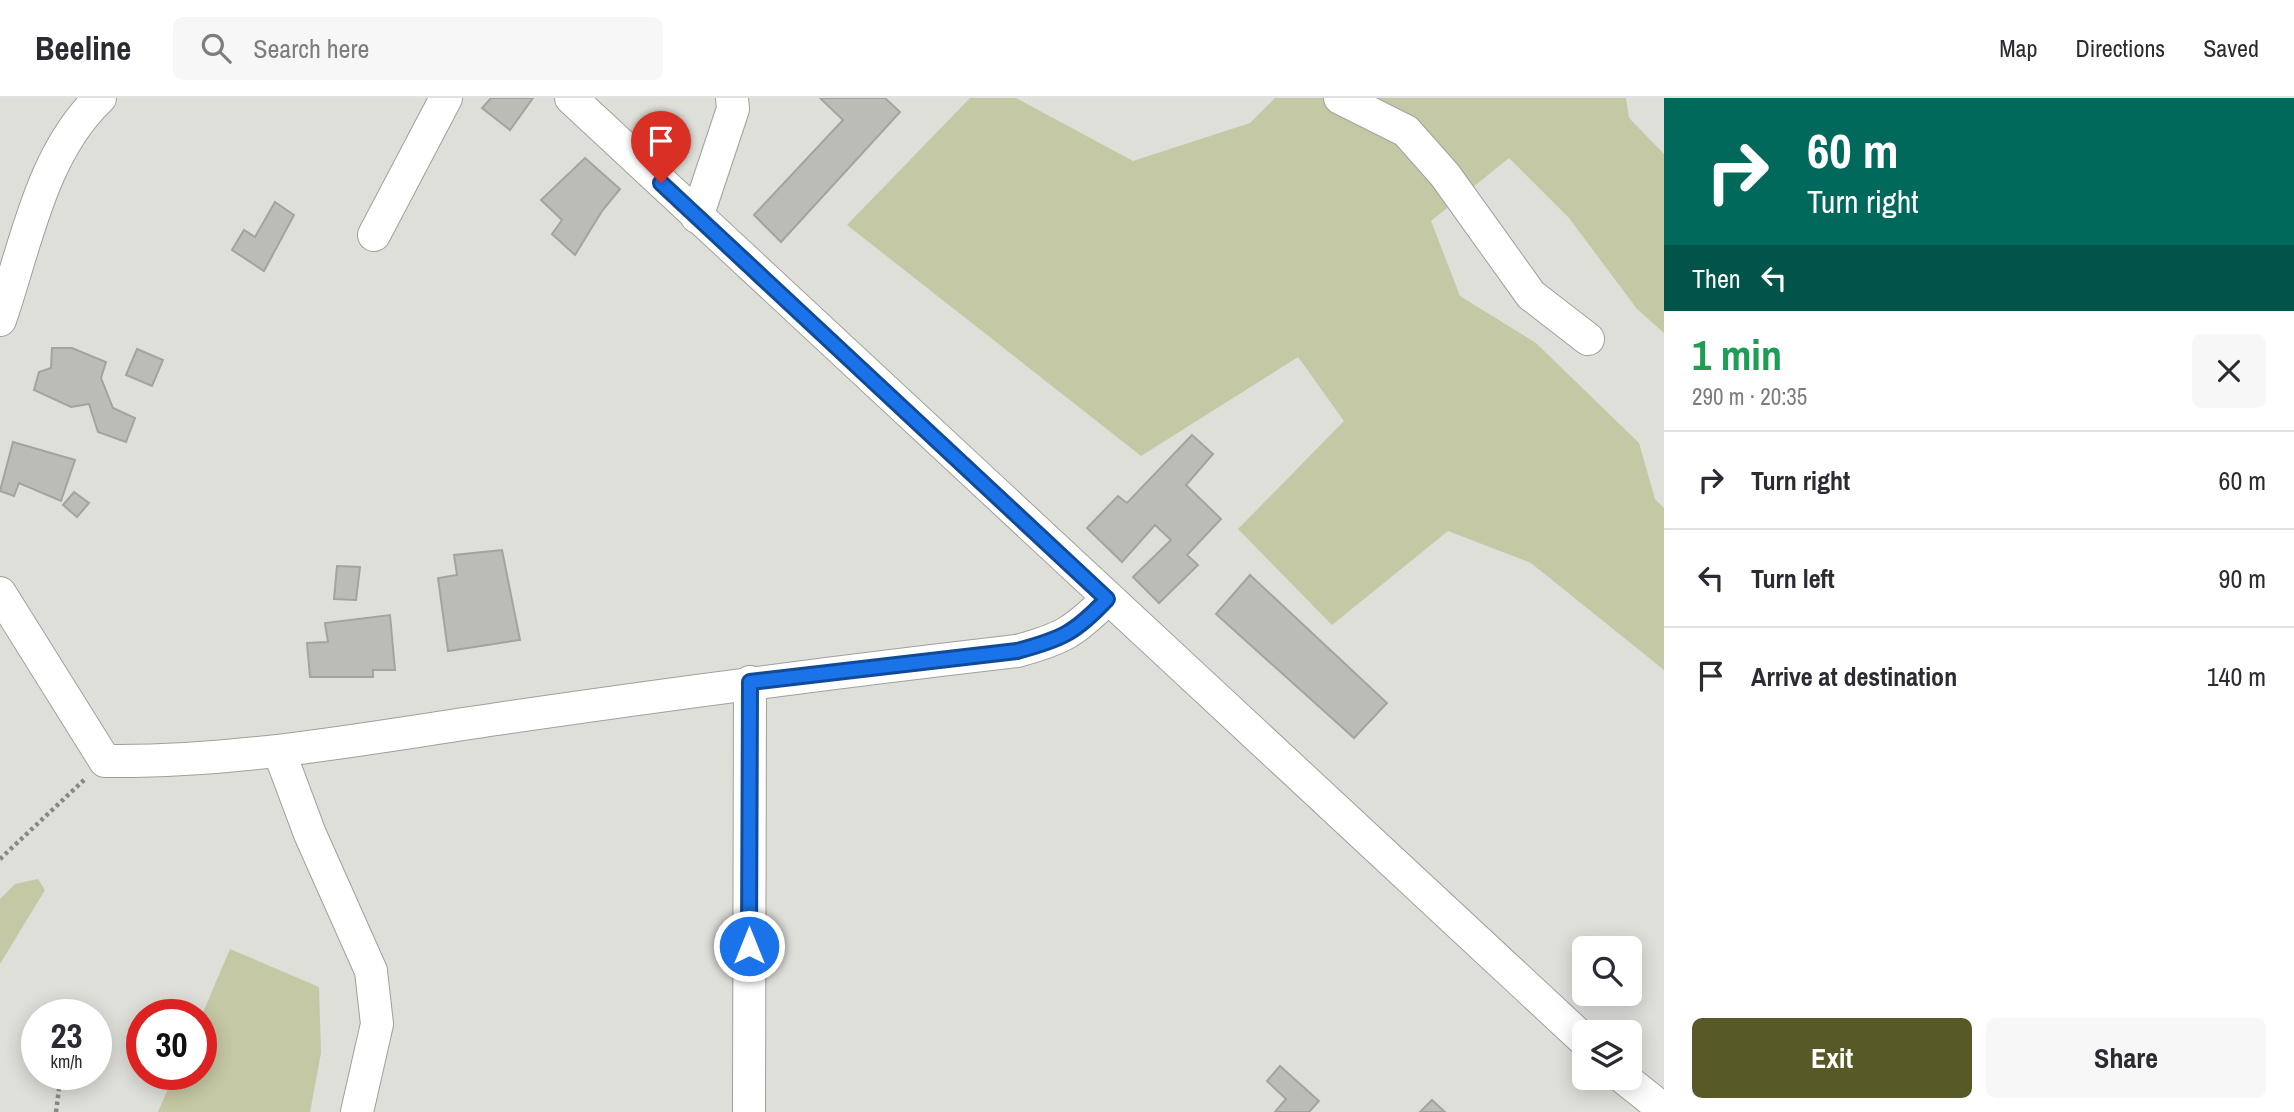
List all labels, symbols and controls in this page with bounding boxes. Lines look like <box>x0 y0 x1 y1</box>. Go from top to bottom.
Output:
search box <box>173 17 663 80</box>
text: Beeline <box>35 26 131 70</box>
icon: search <box>197 29 235 67</box>
text: Search here <box>253 31 369 66</box>
text: Map <box>1999 32 2037 64</box>
text: Directions <box>2075 32 2165 64</box>
text: Saved <box>2203 32 2259 64</box>
pin <box>631 111 691 183</box>
text: 60 m <box>1807 117 1899 183</box>
icon: arrive <box>642 122 680 160</box>
icon: right <box>1692 126 1783 217</box>
text: Turn right <box>1807 180 1919 223</box>
icon: left <box>1755 259 1793 297</box>
text: Then <box>1692 261 1741 296</box>
text: 1 min <box>1692 327 1782 383</box>
button: close <box>2192 334 2266 408</box>
text: 290 m · 20:35 <box>1692 381 1807 412</box>
icon: right <box>1692 461 1730 499</box>
text: Turn right <box>1751 463 1850 498</box>
text: 60 m <box>2219 463 2266 498</box>
icon: left <box>1692 559 1730 597</box>
text: Turn left <box>1751 561 1835 596</box>
text: 90 m <box>2219 561 2266 596</box>
icon: arrive <box>1692 657 1730 695</box>
text: Arrive at destination <box>1751 659 1957 694</box>
text: 140 m <box>2207 659 2266 694</box>
position arrow <box>712 909 786 983</box>
map controls <box>1572 936 1642 1090</box>
button: search <box>1572 936 1642 1006</box>
speed limit sign: 30 <box>126 999 217 1090</box>
text: 23 <box>51 1012 82 1059</box>
button: Exit <box>1692 1018 1972 1098</box>
button: Share <box>1986 1018 2266 1098</box>
button: layers <box>1572 1020 1642 1090</box>
text: km/h <box>51 1049 83 1074</box>

